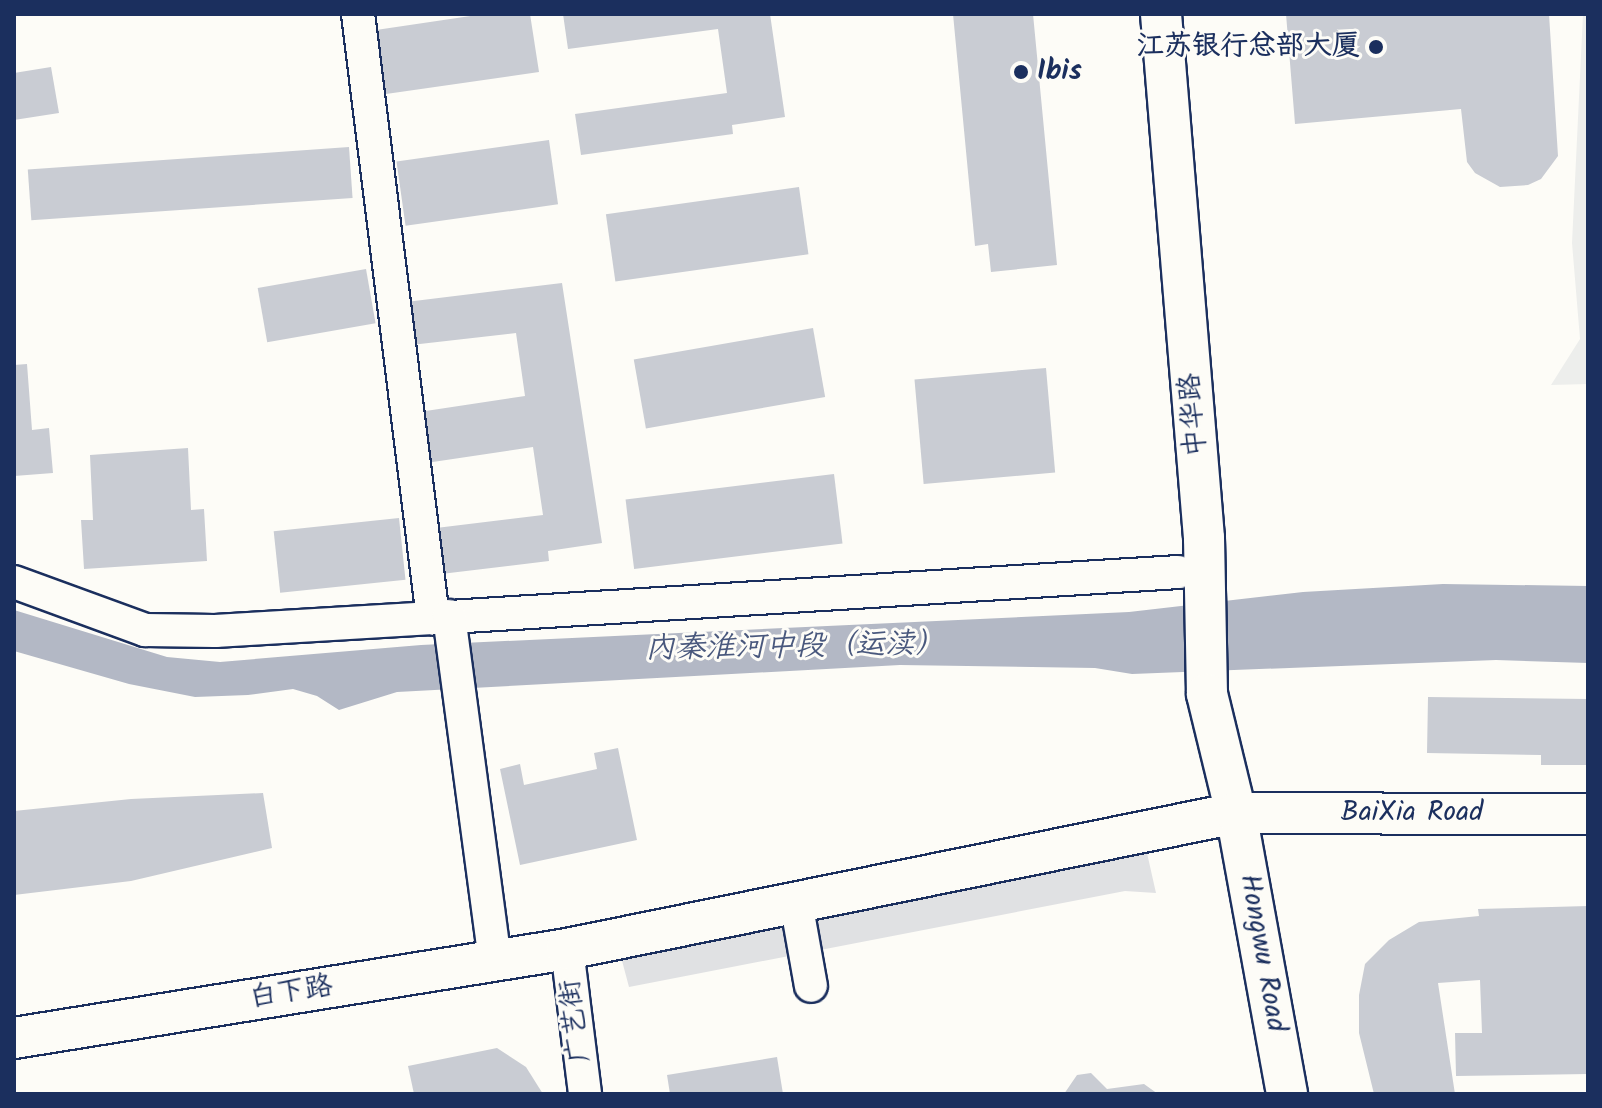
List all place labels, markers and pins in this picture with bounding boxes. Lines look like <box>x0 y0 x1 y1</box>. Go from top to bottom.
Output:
place label: 江苏银行总部大厦 <box>1136 30 1360 64</box>
marker: 江苏银行总部大厦 <box>1367 38 1385 56</box>
place label: Ibis <box>1037 55 1082 89</box>
marker: Ibis <box>1012 63 1030 81</box>

